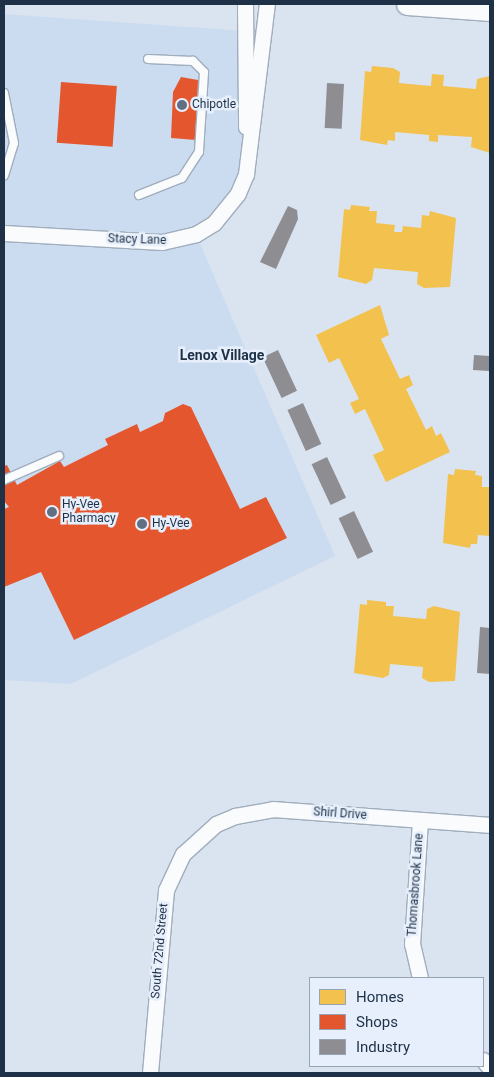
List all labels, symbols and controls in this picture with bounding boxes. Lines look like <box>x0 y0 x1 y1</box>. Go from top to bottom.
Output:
place label: Chipotle <box>192 98 236 112</box>
marker: Chipotle <box>176 99 188 111</box>
street label: Stacy Lane <box>108 232 166 248</box>
district label: Lenox Village <box>180 347 264 363</box>
place label: Hy-Vee Pharmacy <box>62 498 116 526</box>
marker: Hy-Vee Pharmacy <box>46 506 58 518</box>
place label: Hy-Vee <box>152 517 190 531</box>
marker: Hy-Vee <box>136 518 148 530</box>
street label: Shirl Drive <box>313 805 367 823</box>
street label: Thomasbrook Lane <box>405 833 427 937</box>
street label: South 72nd Street <box>149 903 171 999</box>
legend <box>309 977 484 1067</box>
text: Homes <box>356 988 404 1006</box>
text: Shops <box>356 1013 398 1031</box>
text: Industry <box>356 1038 410 1056</box>

